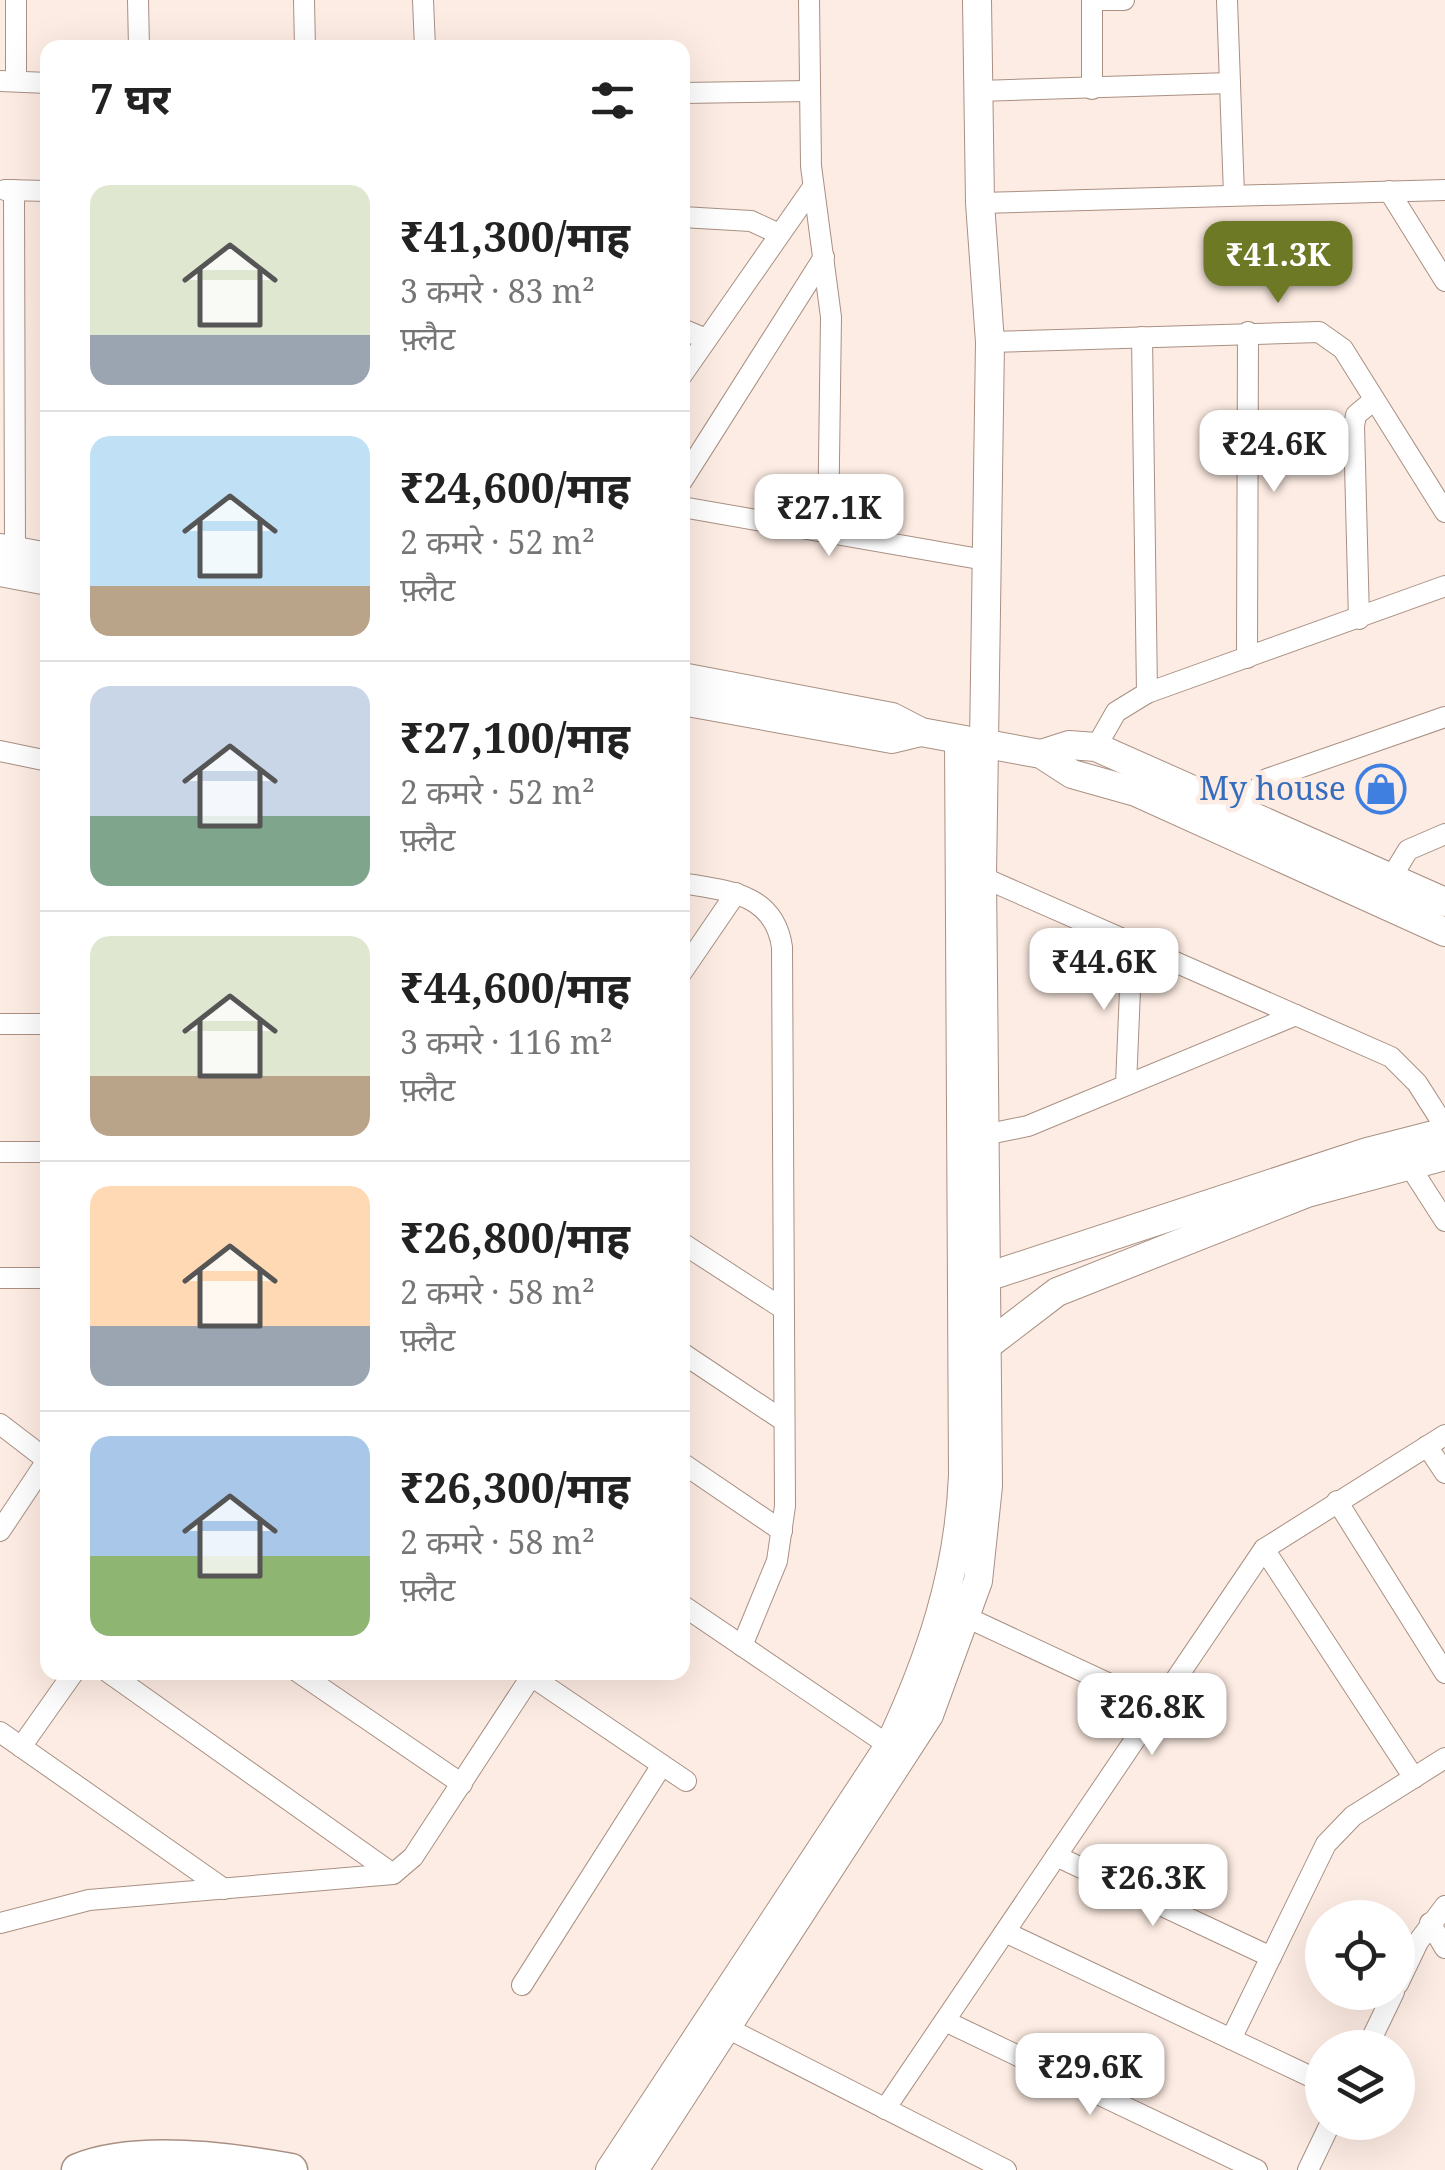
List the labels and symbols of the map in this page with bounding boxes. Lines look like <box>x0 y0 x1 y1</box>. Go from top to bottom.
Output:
pin: ₹41.3K <box>1197 221 1359 306</box>
pin: ₹24.6K <box>1193 410 1355 495</box>
pin: ₹27.1K <box>748 474 910 559</box>
shop icon: My house <box>1355 763 1407 815</box>
place label: My house <box>1199 766 1346 809</box>
pin: ₹44.6K <box>1023 928 1185 1013</box>
pin: ₹26.8K <box>1071 1673 1233 1758</box>
pin: ₹26.3K <box>1072 1844 1234 1929</box>
pin: ₹29.6K <box>1009 2033 1171 2118</box>

